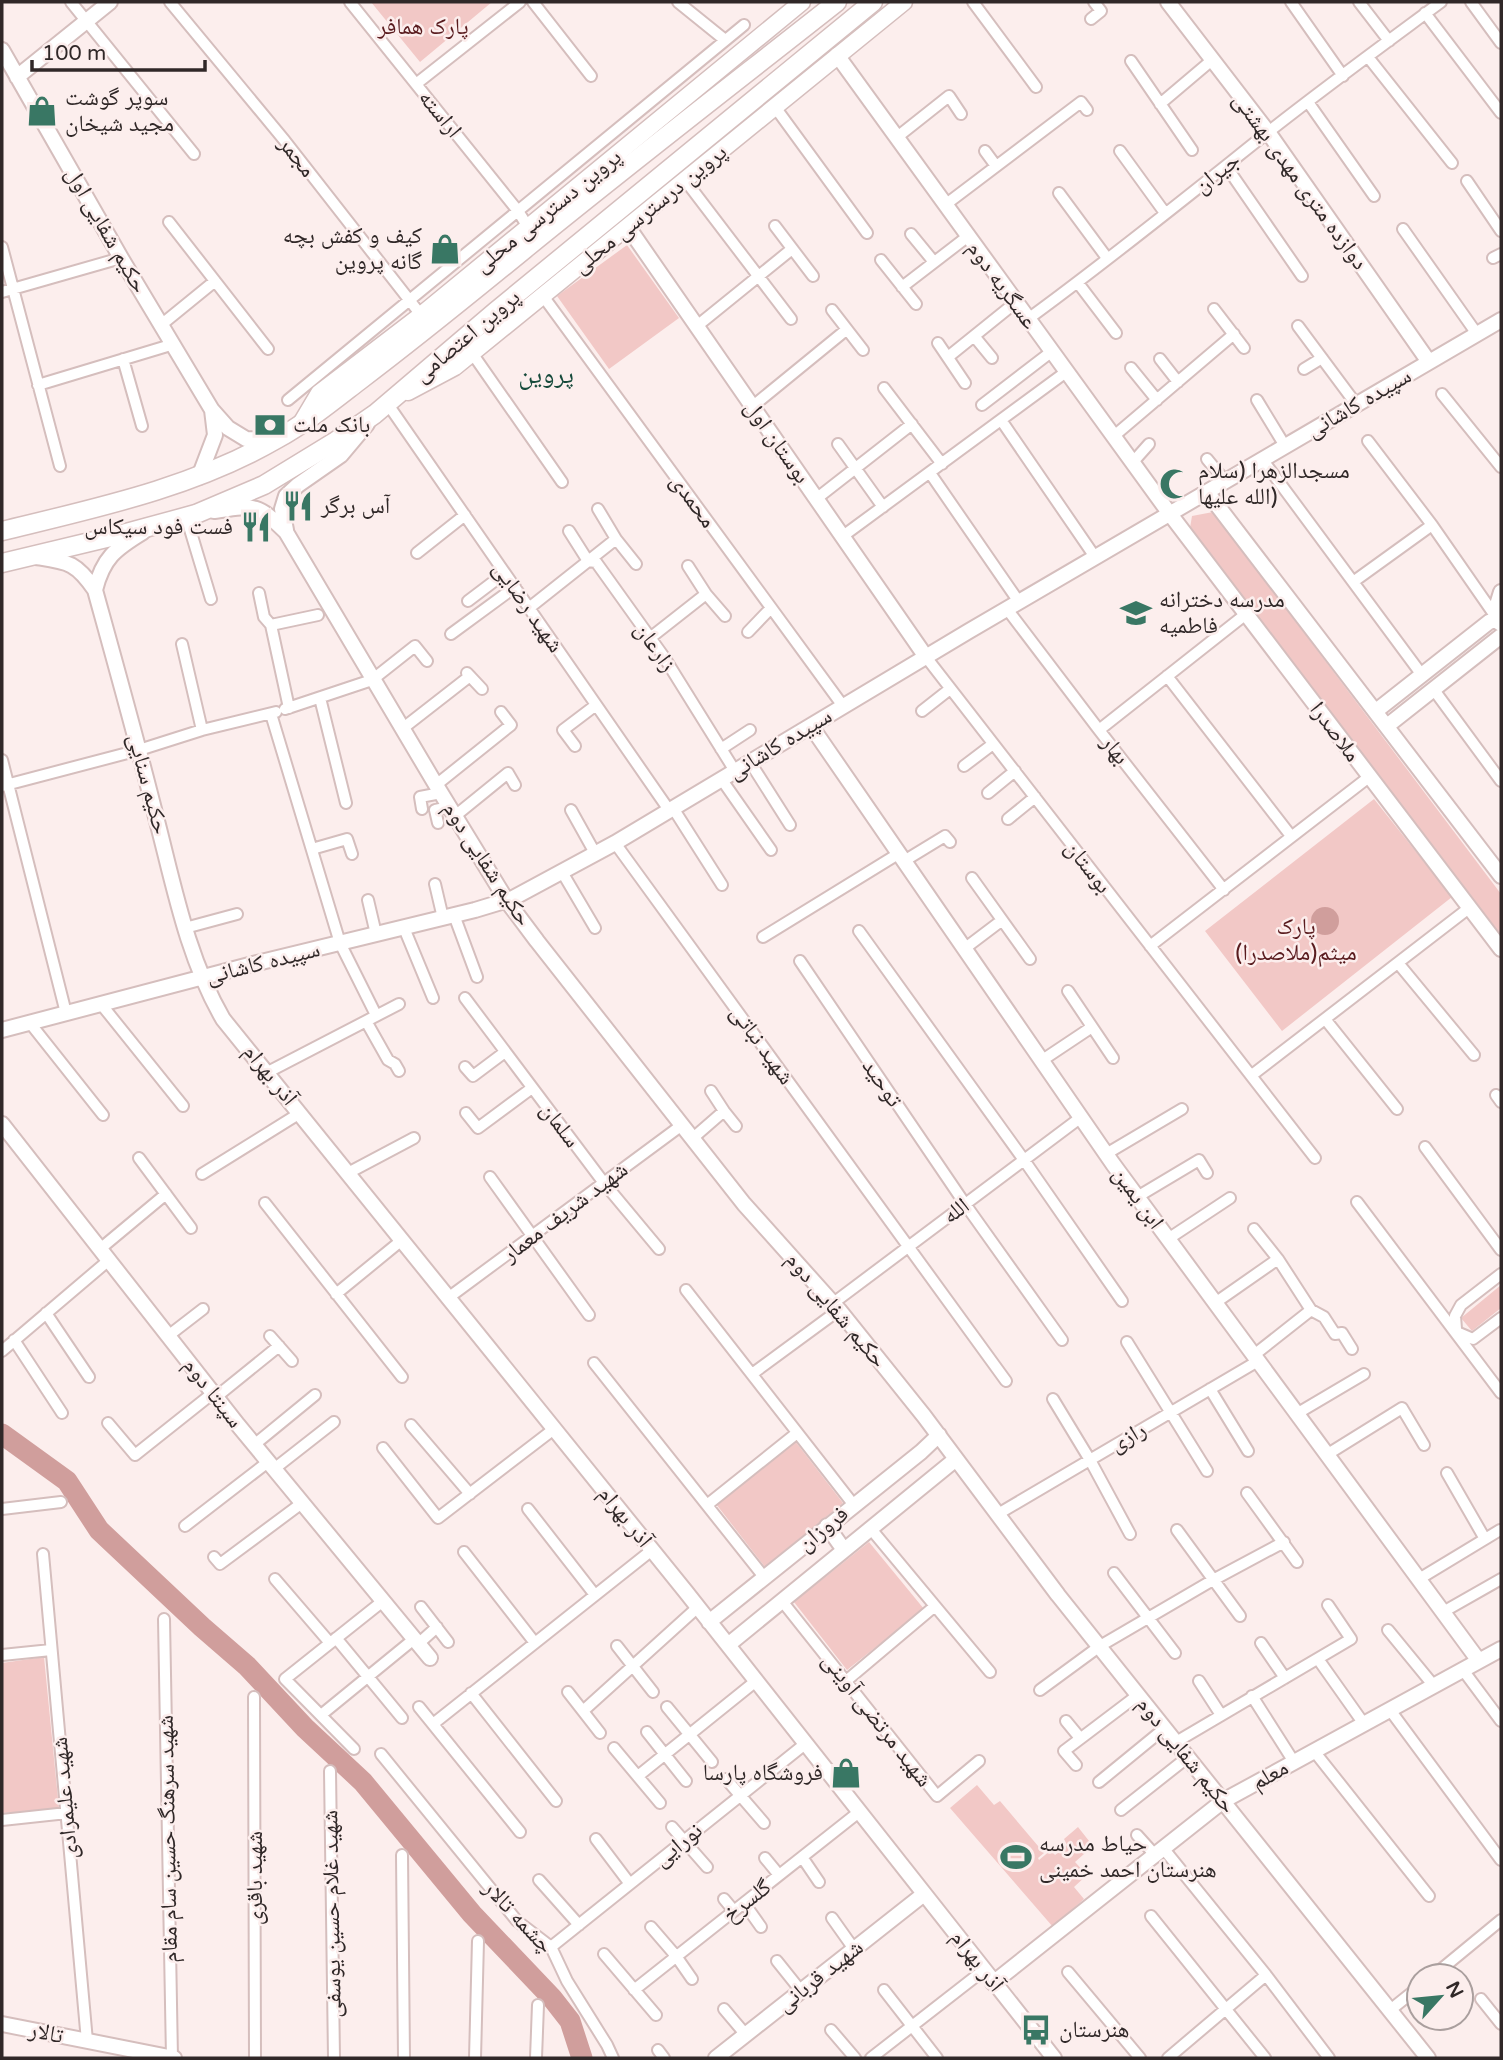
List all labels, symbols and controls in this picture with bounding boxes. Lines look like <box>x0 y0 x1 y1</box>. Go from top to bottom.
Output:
park label: پارک همافر <box>376 13 469 41</box>
scale bar <box>32 28 205 72</box>
text: 100 m <box>42 41 106 66</box>
place label: سوپر گوشت مجید شیخان <box>65 84 174 138</box>
street label: اراسته <box>412 84 468 144</box>
street label: دوازده متری مهدی بهشتی <box>1226 87 1374 275</box>
shop icon: سوپر گوشت مجید شیخان <box>25 94 59 128</box>
street label: مجمر <box>272 130 322 183</box>
street label: پروین درسترسی محلی <box>567 138 733 280</box>
street label: پروین دسترسی محلی <box>469 143 627 279</box>
street label: جیران <box>1188 146 1246 200</box>
street label: حکیم شفایی اول <box>58 162 153 299</box>
place label: کیف و کفش بچه گانه پروین <box>283 222 422 276</box>
shop icon: کیف و کفش بچه گانه پروین <box>428 232 462 266</box>
street label: عسگریه دوم <box>960 235 1044 336</box>
street label: پروین اعتصامی <box>408 283 526 389</box>
district label: پروین <box>518 359 574 390</box>
street label: سپیده کاشانی <box>1302 362 1416 444</box>
street label: بوستان اول <box>738 395 816 489</box>
bank icon: بانک ملت <box>253 408 287 442</box>
place label: بانک ملت <box>293 411 370 439</box>
place label: مسجدالزهرا (سلام الله علیها) <box>1198 457 1350 511</box>
mosque icon: مسجدالزهرا (سلام الله علیها) <box>1158 467 1192 501</box>
street label: محمدی <box>664 468 722 534</box>
restaurant icon: آس برگر <box>281 489 315 523</box>
place label: آس برگر <box>320 492 391 520</box>
restaurant icon: فست فود سیکاس <box>239 510 273 544</box>
place label: فست فود سیکاس <box>84 513 233 541</box>
street label: شهید رضایی <box>486 556 570 658</box>
place label: مدرسه دخترانه فاطمیه <box>1159 586 1285 640</box>
school or university icon: مدرسه دخترانه فاطمیه <box>1119 596 1153 630</box>
street label: زارعان <box>628 617 682 677</box>
street label: ملاصدرا <box>1303 696 1367 768</box>
street label: سپیده کاشانی <box>723 702 837 786</box>
street label: بهار <box>1094 729 1135 770</box>
street label: حکیم سنایی <box>120 731 175 838</box>
street label: حکیم شفایی دوم <box>436 797 538 932</box>
street label: بوستان <box>1059 835 1117 899</box>
park label: پارک میثم(ملاصدرا) <box>1235 913 1357 968</box>
street label: سپیده کاشانی <box>203 935 323 991</box>
street label: شهید نباتی <box>724 1000 800 1090</box>
street label: آذر بهرام <box>236 1039 304 1113</box>
street label: توحید <box>856 1053 908 1113</box>
street label: سلمان <box>534 1097 586 1153</box>
street label: شهید شریف معمار <box>496 1156 633 1269</box>
street label: ابن یمین <box>1106 1161 1170 1235</box>
street label: الله <box>937 1192 975 1230</box>
street label: حکیم شفایی دوم <box>779 1246 893 1374</box>
street label: سپنتا دوم <box>176 1352 249 1434</box>
street label: رازی <box>1105 1416 1151 1458</box>
street label: آذر بهرام <box>591 1481 659 1555</box>
street label: فروزان <box>792 1500 854 1558</box>
street label: شهید مرتضی آوینی <box>816 1647 938 1793</box>
street label: حکیم شفایی دوم <box>1129 1691 1242 1820</box>
street label: شهید سرهنگ حسین سام مقام <box>152 1715 185 1963</box>
street label: شهید علیمرادی <box>46 1736 84 1860</box>
street label: معلم <box>1247 1754 1294 1797</box>
shop icon: فروشگاه پارسا <box>829 1756 863 1790</box>
place label: فروشگاه پارسا <box>703 1759 823 1787</box>
street label: شهید غلام حسین یوسفی <box>316 1810 349 2018</box>
street label: نورایی <box>648 1817 708 1873</box>
place label: حیاط مدرسه هنرستان احمد خمینی <box>1039 1830 1217 1884</box>
street label: شهید باقری <box>241 1831 269 1925</box>
sports icon: حیاط مدرسه هنرستان احمد خمینی <box>999 1840 1033 1874</box>
street label: گلسرخ <box>717 1873 777 1929</box>
street label: چشمه تالار <box>476 1874 559 1960</box>
street label: آذر بهرام <box>943 1924 1011 1999</box>
street label: شهید قربانی <box>771 1933 869 2019</box>
north arrow <box>1405 1962 1475 2032</box>
text: N <box>1441 1978 1468 2002</box>
bus stop icon: هنرستان <box>1019 2013 1053 2047</box>
street label: تالار <box>25 2016 66 2050</box>
place label: هنرستان <box>1059 2016 1129 2044</box>

